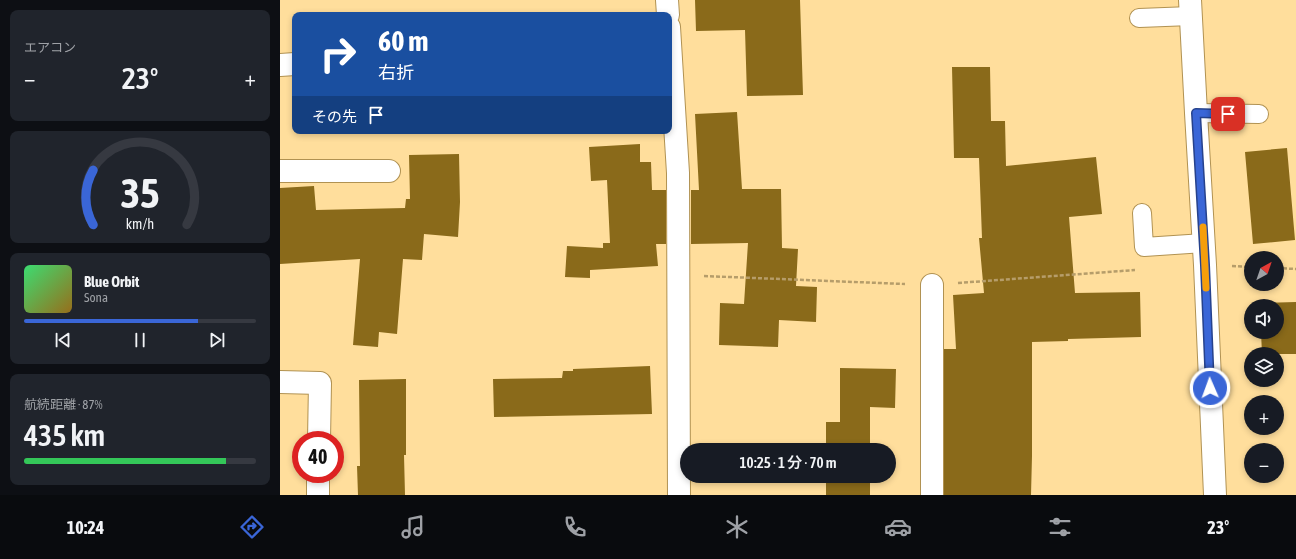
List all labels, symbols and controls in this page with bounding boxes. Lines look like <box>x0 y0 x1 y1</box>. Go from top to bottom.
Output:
text: 60 m <box>378 25 428 57</box>
icon: right <box>312 28 364 80</box>
text: エアコン <box>24 40 76 55</box>
text: 23° <box>122 61 158 95</box>
text: 右折 <box>378 62 414 83</box>
text: − <box>24 65 35 91</box>
text: + <box>245 65 256 91</box>
pin <box>1211 97 1245 131</box>
icon: arrive <box>1217 103 1239 125</box>
icon: arrive <box>365 104 387 126</box>
text: その先 <box>312 108 357 125</box>
text: 35 <box>120 169 160 217</box>
text: km/h <box>126 215 154 231</box>
north arrow <box>1244 251 1284 291</box>
map controls <box>1244 251 1284 483</box>
text: Blue Orbit <box>84 273 139 290</box>
text: Sona <box>84 290 108 305</box>
button: sound <box>1244 299 1284 339</box>
icon: previous <box>52 329 74 351</box>
icon: pause <box>129 329 151 351</box>
icon: next <box>206 329 228 351</box>
button: layers <box>1244 347 1284 387</box>
position arrow <box>1189 367 1231 409</box>
button: + <box>1244 395 1284 435</box>
text: 航続距離 · 87% <box>24 397 103 412</box>
text: 435 km <box>24 418 105 452</box>
speed limit sign: 40 <box>292 431 344 483</box>
button: − <box>1244 443 1284 483</box>
text: 10:25 · 1 分 · 70 m <box>740 454 836 471</box>
icon: directions <box>238 513 266 541</box>
icon: music <box>399 513 427 541</box>
icon: phone <box>561 513 589 541</box>
icon: climate <box>723 513 751 541</box>
icon: car <box>884 513 912 541</box>
icon: filters <box>1046 513 1074 541</box>
text: 10:24 <box>67 517 104 538</box>
text: 23° <box>1207 517 1229 538</box>

